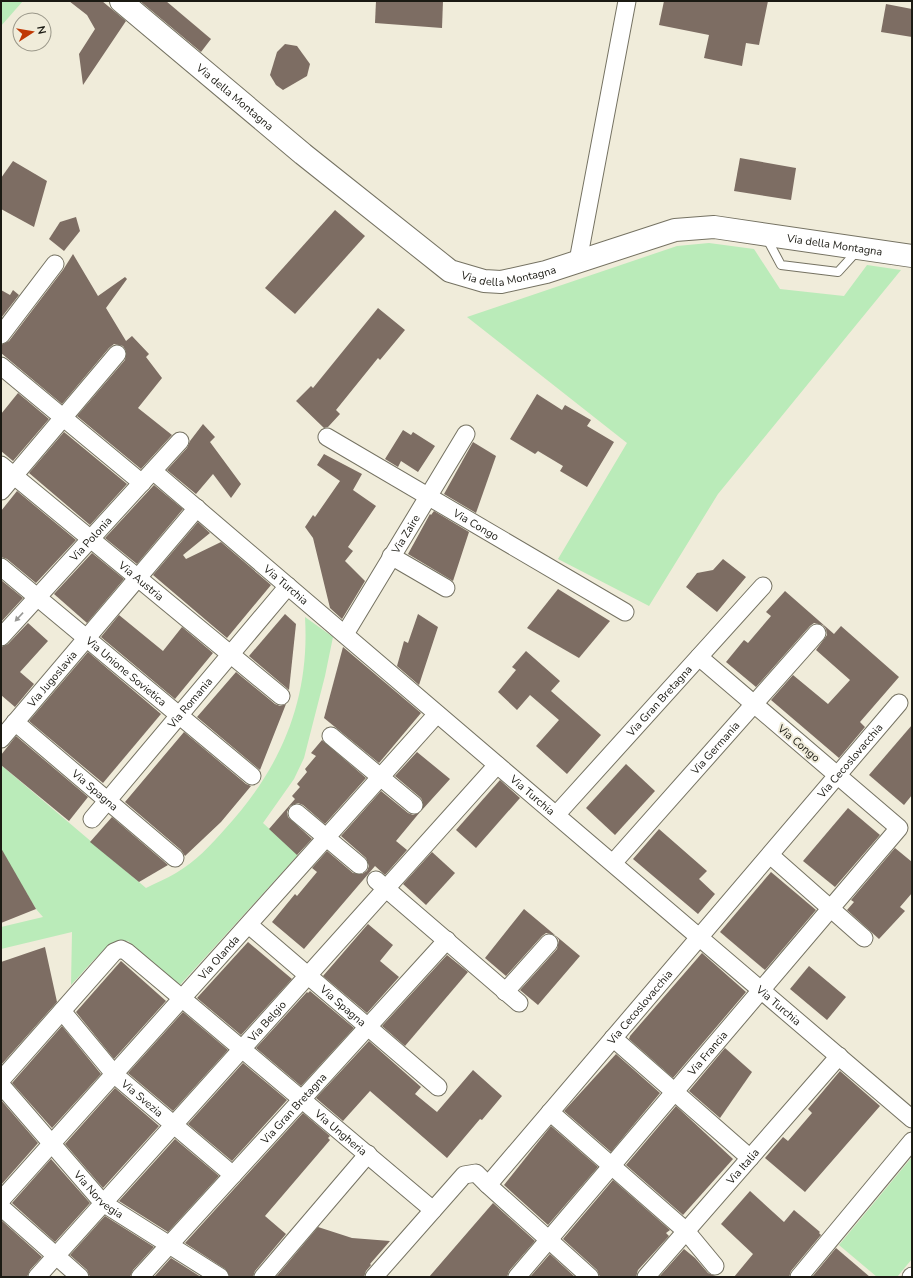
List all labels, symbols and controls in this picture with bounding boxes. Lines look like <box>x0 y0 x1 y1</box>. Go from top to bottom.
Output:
north arrow <box>12 12 52 52</box>
text: N <box>33 24 49 36</box>
street label: Via della Montagna <box>192 60 277 134</box>
street label: Via della Montagna <box>785 231 884 260</box>
street label: Via della Montagna <box>458 262 558 290</box>
street label: Via Congo <box>449 505 502 544</box>
street label: Via Zaire <box>388 512 424 557</box>
street label: Via Polonia <box>66 513 115 565</box>
street label: Via Austria <box>115 557 167 604</box>
street label: Via Turchia <box>259 561 311 608</box>
one-way arrow <box>15 612 24 622</box>
street label: Via Unione Sovietica <box>82 633 170 710</box>
street label: Via Jugoslavia <box>24 648 81 711</box>
street label: Via Gran Bretagna <box>623 662 696 741</box>
street label: Via Romania <box>164 674 216 732</box>
street label: Via Germania <box>687 718 743 779</box>
street label: Via Cecoslovacchia <box>814 720 886 802</box>
street label: Via Congo <box>774 721 823 765</box>
street label: Via Spagna <box>68 766 121 814</box>
street label: Via Turchia <box>506 771 558 819</box>
street label: Via Olanda <box>194 932 243 984</box>
street label: Via Cecoslovacchia <box>603 967 676 1049</box>
street label: Via Spagna <box>316 981 369 1030</box>
street label: Via Turchia <box>752 982 804 1029</box>
street label: Via Belgio <box>244 998 290 1046</box>
street label: Via Francia <box>684 1028 731 1080</box>
street label: Via Gran Bretagna <box>257 1070 330 1148</box>
street label: Via Svezia <box>117 1076 166 1121</box>
street label: Via Ungheria <box>311 1106 370 1159</box>
street label: Via Italia <box>723 1145 763 1188</box>
street label: Via Norvegia <box>70 1167 126 1222</box>

